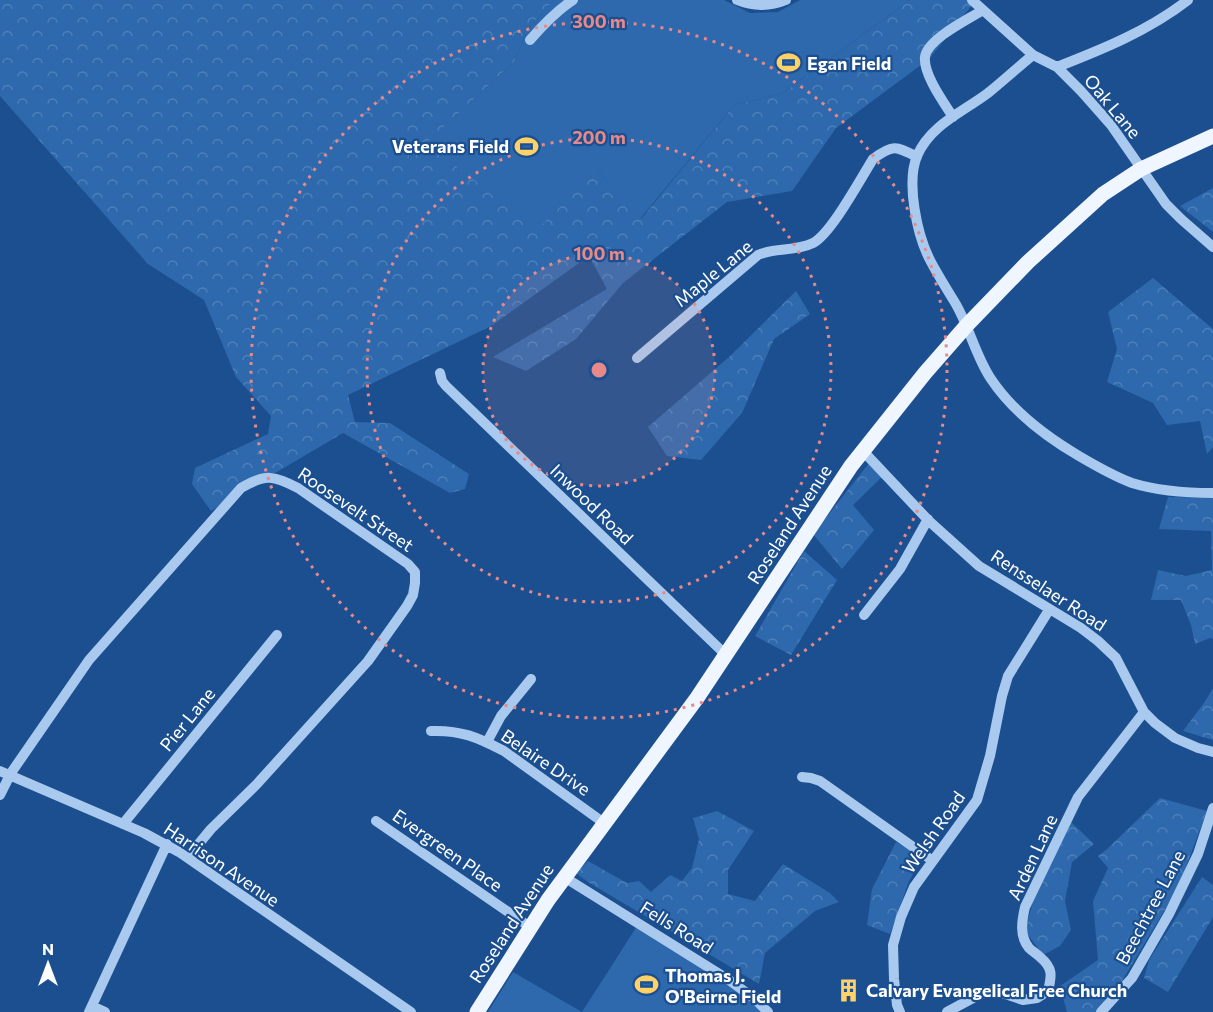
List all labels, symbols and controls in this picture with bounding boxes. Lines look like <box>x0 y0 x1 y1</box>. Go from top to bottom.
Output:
text: 300 m <box>572 10 626 32</box>
sports icon: Egan Field <box>776 50 802 76</box>
place label: Egan Field <box>807 52 891 74</box>
street label: Oak Lane <box>1080 69 1146 143</box>
text: 200 m <box>572 126 626 148</box>
sports icon: Veterans Field <box>514 133 540 159</box>
place label: Veterans Field <box>392 135 509 157</box>
street label: Maple Lane <box>669 235 757 311</box>
text: 100 m <box>573 242 625 264</box>
centre of rings <box>589 360 609 380</box>
street label: Inwood Road <box>546 459 638 549</box>
street label: Roseland Avenue <box>742 460 836 588</box>
street label: Roosevelt Street <box>294 462 418 556</box>
street label: Rensselaer Road <box>987 544 1111 636</box>
street label: Pier Lane <box>155 683 219 755</box>
street label: Belaire Drive <box>497 724 595 800</box>
street label: Welsh Road <box>897 787 969 877</box>
street label: Evergreen Place <box>389 804 507 896</box>
street label: Arden Lane <box>1002 810 1062 904</box>
street label: Harrison Avenue <box>160 817 284 911</box>
street label: Beechtree Lane <box>1111 846 1189 968</box>
street label: Roseland Avenue <box>464 859 558 987</box>
street label: Fells Road <box>636 896 718 958</box>
north arrow <box>18 934 78 994</box>
text: N <box>42 939 54 958</box>
place label: Thomas J. O'Beirne Field <box>665 964 781 1007</box>
sports icon: Thomas J. O'Beirne Field <box>634 972 660 998</box>
building icon: Calvary Evangelical Free Church <box>835 977 861 1003</box>
place label: Calvary Evangelical Free Church <box>866 979 1127 1001</box>

